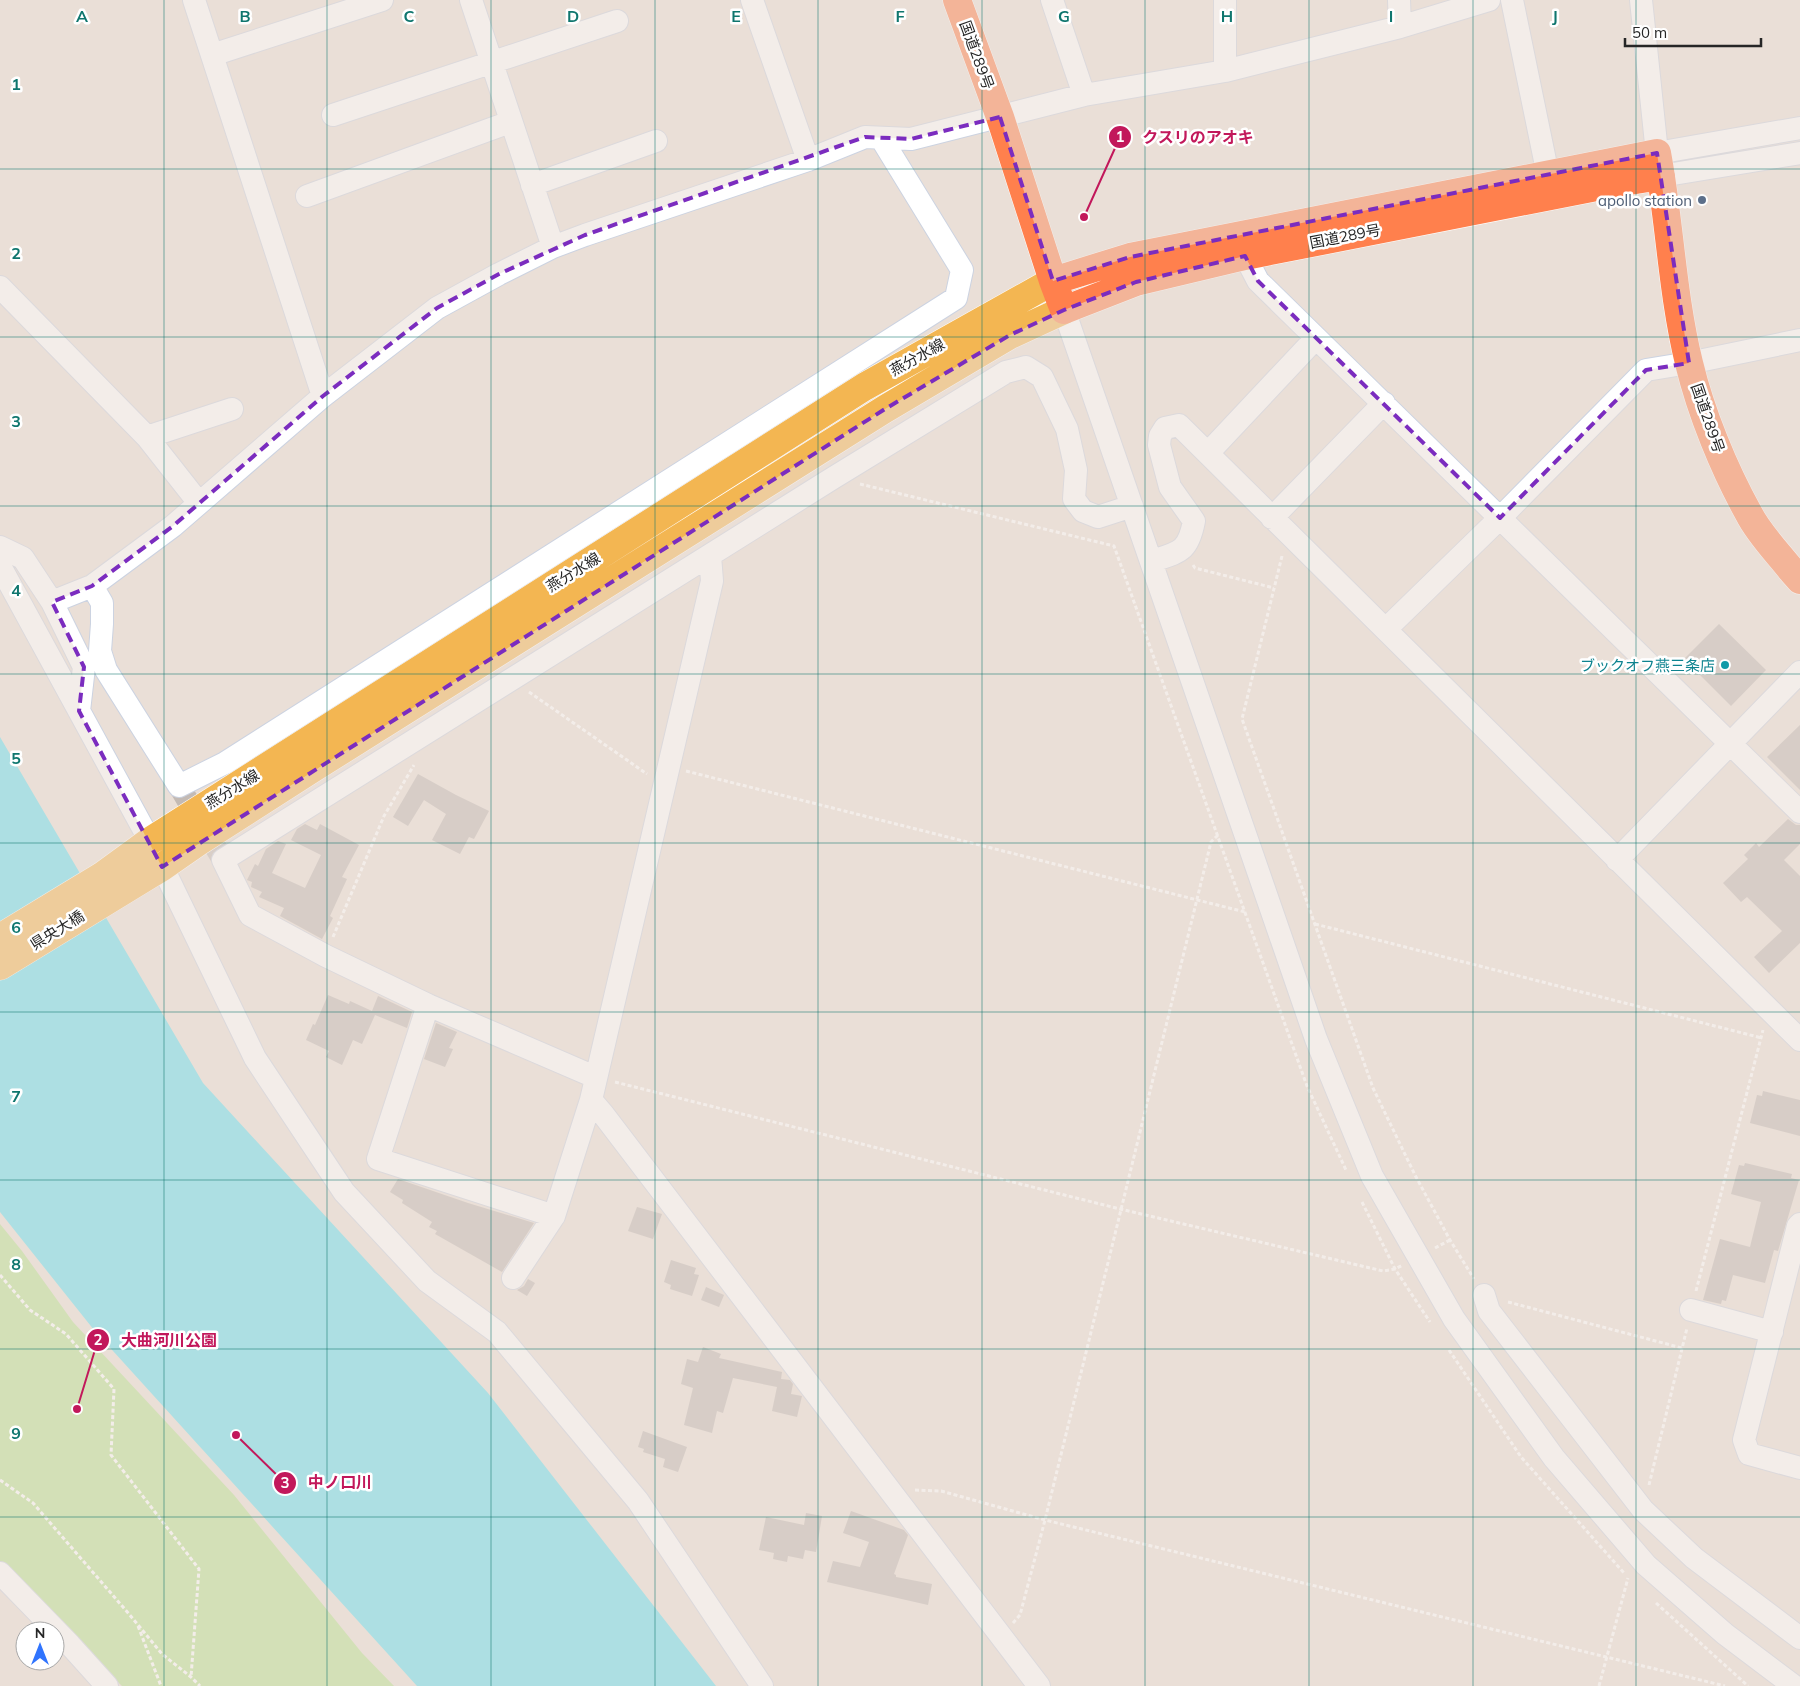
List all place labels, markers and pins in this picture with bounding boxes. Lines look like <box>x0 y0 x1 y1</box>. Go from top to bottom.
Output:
callout: クスリのアオキ <box>1107 122 1264 153</box>
place label: apollo station <box>1598 191 1692 210</box>
marker: apollo station <box>1696 194 1708 206</box>
place label: ブックオフ燕三条店 <box>1580 656 1715 675</box>
marker: ブックオフ燕三条店 <box>1719 659 1731 671</box>
callout: 大曲河川公園 <box>86 1324 227 1355</box>
callout: 中ノ口川 <box>273 1467 382 1498</box>

